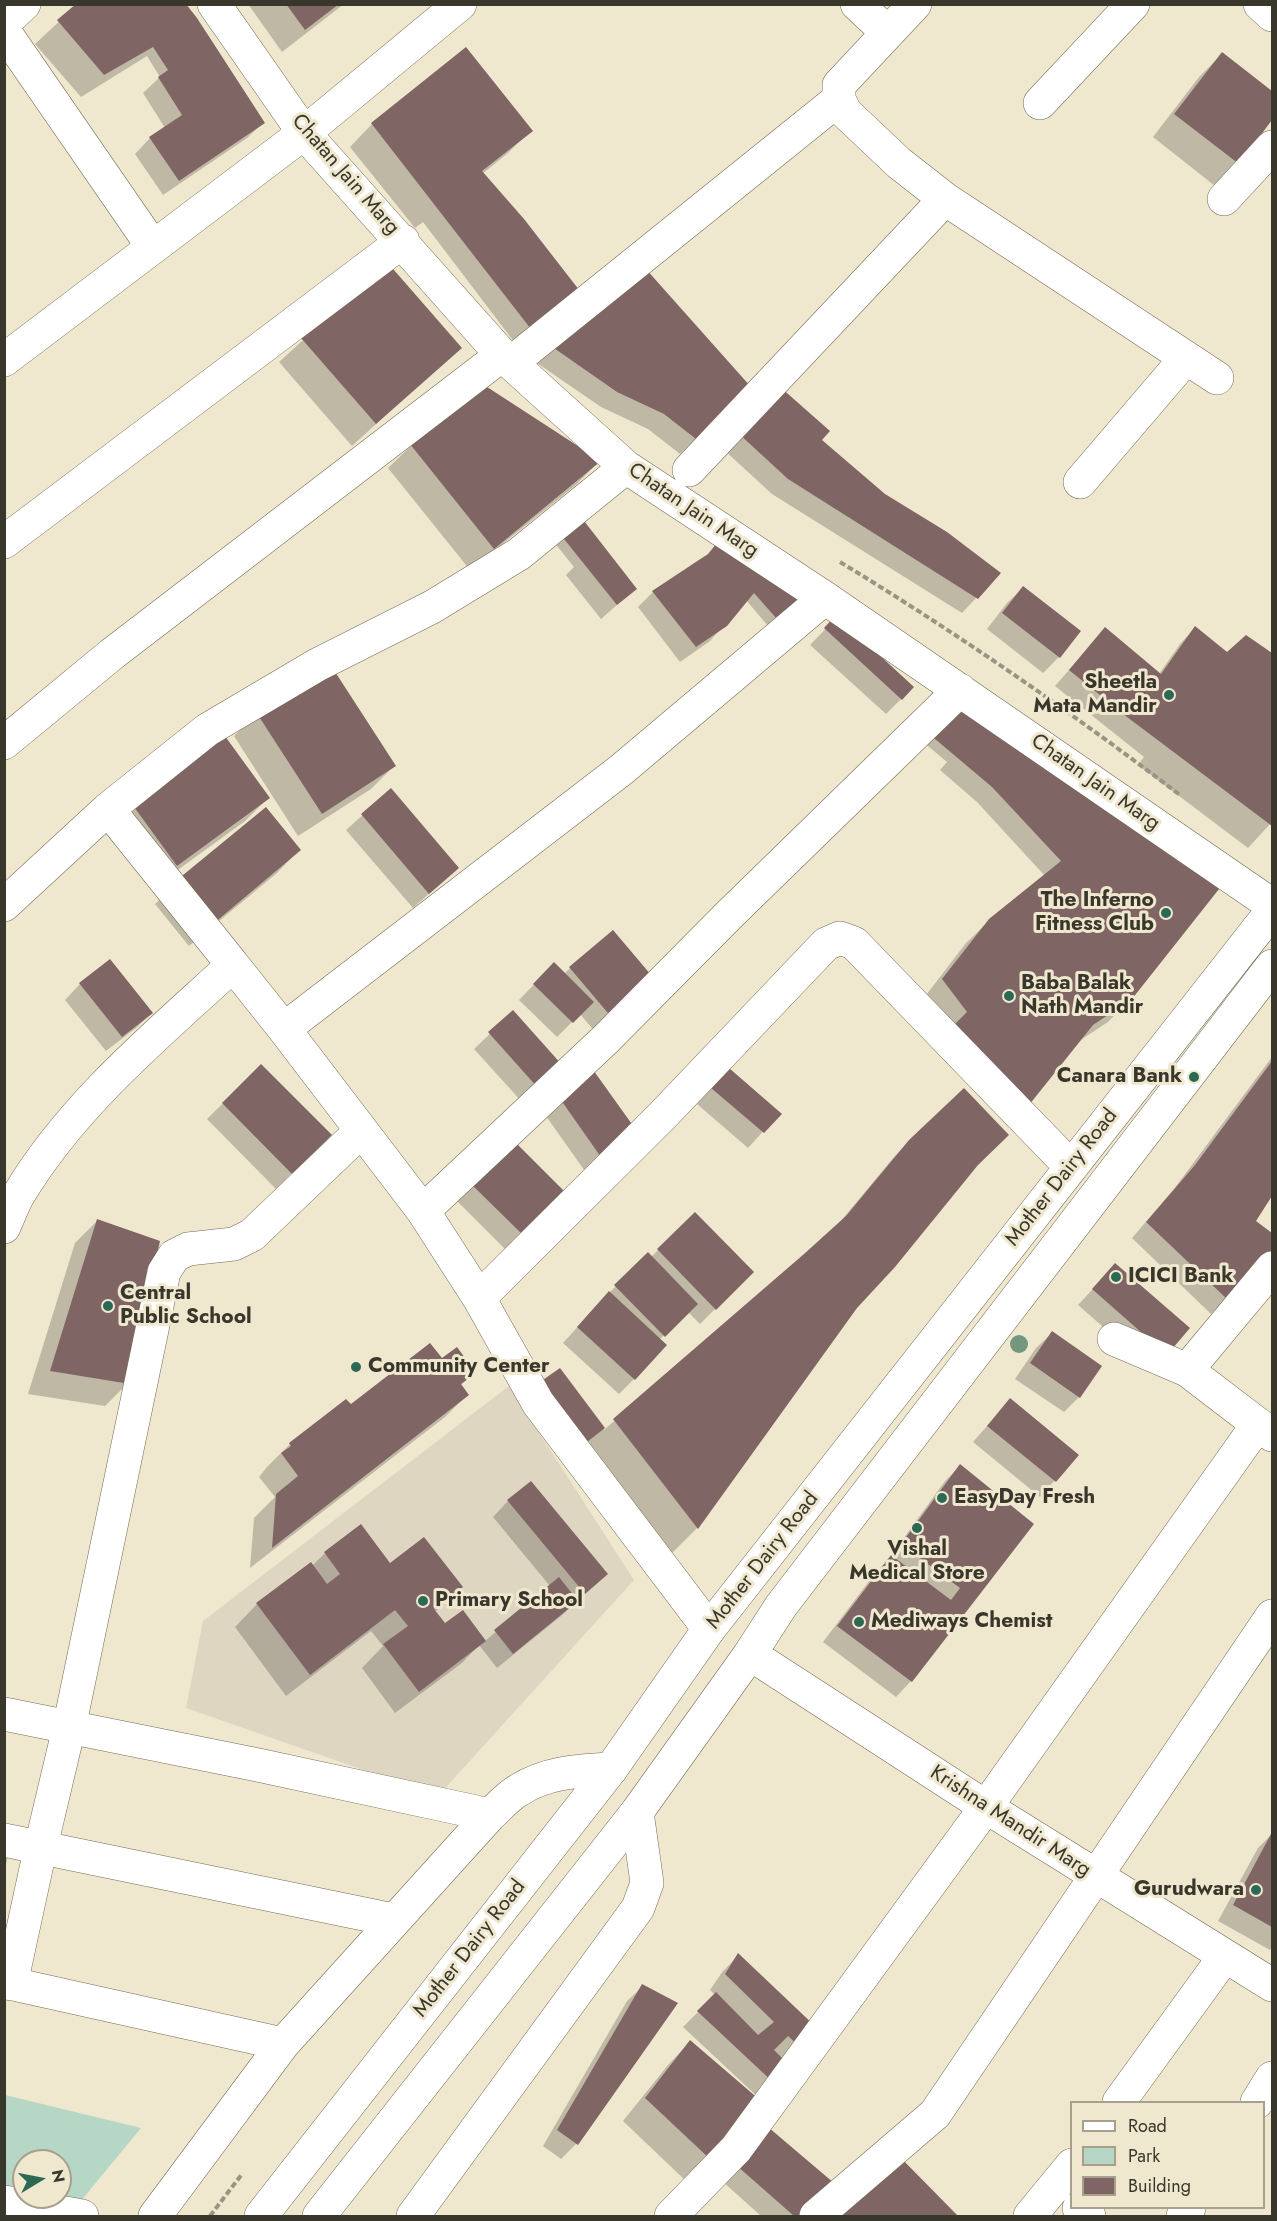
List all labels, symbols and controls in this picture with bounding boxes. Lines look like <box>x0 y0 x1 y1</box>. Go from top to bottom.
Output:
street label: Chatan Jain Marg <box>286 109 404 241</box>
street label: Chatan Jain Marg <box>623 458 763 564</box>
place label: Sheetla Mata Mandir <box>1033 670 1157 720</box>
marker: Sheetla Mata Mandir <box>1162 688 1176 702</box>
street label: Chatan Jain Marg <box>1026 729 1164 837</box>
place label: The Inferno Fitness Club <box>1035 888 1154 938</box>
marker: The Inferno Fitness Club <box>1159 906 1173 920</box>
place label: Baba Balak Nath Mandir <box>1021 971 1143 1021</box>
marker: Baba Balak Nath Mandir <box>1002 989 1016 1003</box>
place label: Canara Bank <box>1057 1064 1182 1090</box>
marker: Canara Bank <box>1187 1070 1201 1084</box>
street label: Mother Dairy Road <box>1001 1104 1123 1252</box>
place label: ICICI Bank <box>1128 1264 1233 1290</box>
marker: ICICI Bank <box>1109 1270 1123 1284</box>
place label: Central Public School <box>120 1281 252 1331</box>
marker: Central Public School <box>101 1299 115 1313</box>
place label: Community Center <box>368 1354 550 1380</box>
marker: Community Center <box>349 1360 363 1374</box>
place label: EasyDay Fresh <box>954 1485 1095 1511</box>
street label: Mother Dairy Road <box>702 1487 824 1635</box>
marker: EasyDay Fresh <box>935 1491 949 1505</box>
marker: Vishal Medical Store <box>910 1521 924 1535</box>
place label: Vishal Medical Store <box>849 1537 985 1587</box>
place label: Primary School <box>435 1588 583 1614</box>
marker: Primary School <box>416 1594 430 1608</box>
place label: Mediways Chemist <box>871 1609 1052 1635</box>
marker: Mediways Chemist <box>852 1615 866 1629</box>
street label: Krishna Mandir Marg <box>925 1761 1095 1883</box>
street label: Mother Dairy Road <box>409 1875 531 2023</box>
place label: Gurudwara <box>1134 1877 1244 1903</box>
marker: Gurudwara <box>1249 1883 1263 1897</box>
legend <box>1070 2101 1265 2209</box>
text: Road <box>1128 2113 1167 2139</box>
text: Park <box>1128 2143 1160 2169</box>
north arrow <box>12 2149 72 2209</box>
text: N <box>46 2168 71 2184</box>
text: Building <box>1128 2173 1191 2199</box>

